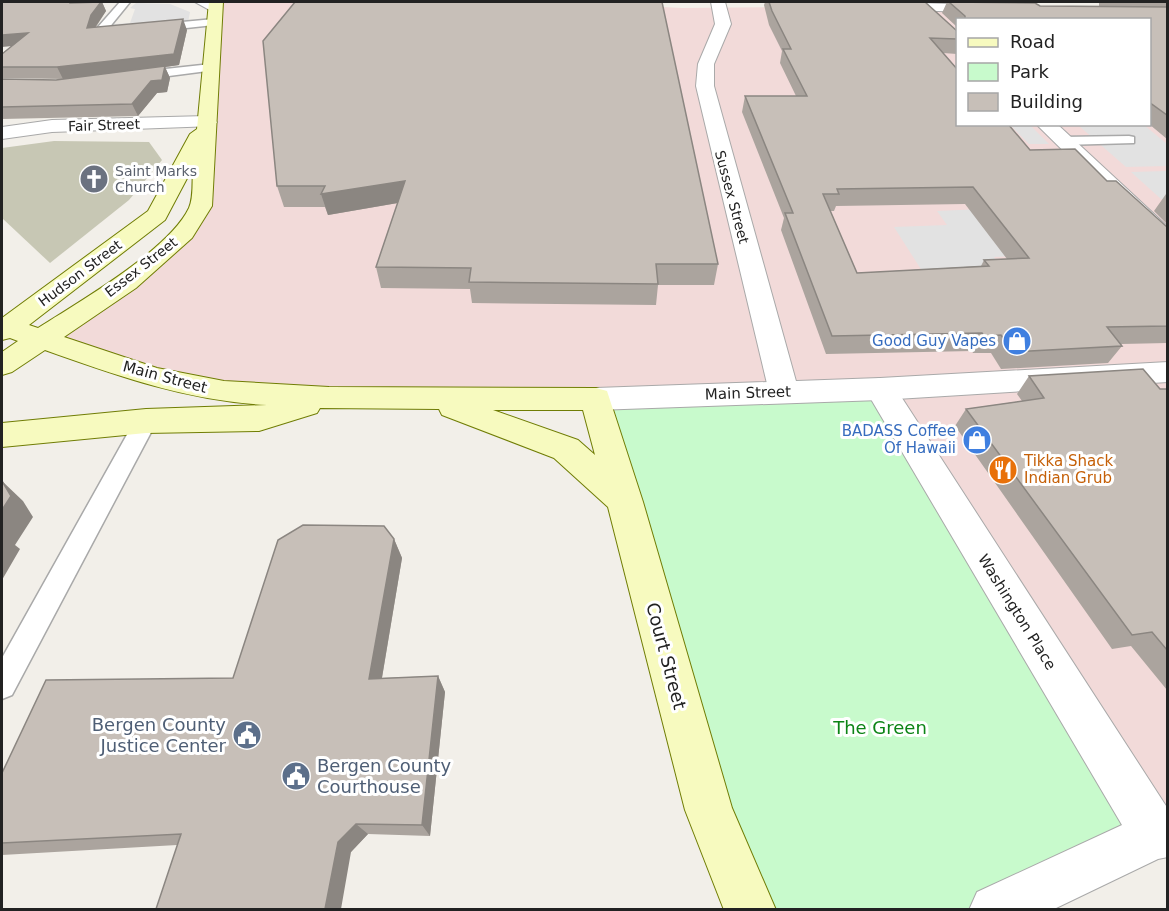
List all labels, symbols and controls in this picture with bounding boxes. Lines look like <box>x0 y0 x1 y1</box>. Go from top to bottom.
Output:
legend <box>956 18 1151 126</box>
text: Road <box>1010 31 1055 52</box>
text: Park <box>1010 61 1049 82</box>
text: Building <box>1010 91 1083 112</box>
street label: Fair Street <box>68 116 141 134</box>
street label: Sussex Street <box>712 149 752 246</box>
church icon: Saint Marks Church <box>78 163 110 195</box>
place label: Saint Marks Church <box>115 163 197 195</box>
street label: Essex Street <box>102 234 181 300</box>
street label: Hudson Street <box>35 236 125 309</box>
shop icon: Good Guy Vapes <box>1001 325 1033 357</box>
place label: Good Guy Vapes <box>872 332 996 350</box>
street label: Main Street <box>121 357 209 397</box>
street label: Main Street <box>705 382 791 403</box>
place label: BADASS Coffee Of Hawaii <box>842 422 956 457</box>
shop icon: BADASS Coffee Of Hawaii <box>961 424 993 456</box>
place label: Tikka Shack Indian Grub <box>1023 452 1113 487</box>
restaurant icon: Tikka Shack Indian Grub <box>987 454 1019 486</box>
street label: Washington Place <box>974 551 1060 673</box>
street label: Court Street <box>642 600 691 712</box>
place label: Bergen County Justice Center <box>92 714 227 756</box>
park label: The Green <box>832 717 927 738</box>
public building icon: Bergen County Justice Center <box>231 719 263 751</box>
place label: Bergen County Courthouse <box>317 755 452 797</box>
public building icon: Bergen County Courthouse <box>280 760 312 792</box>

